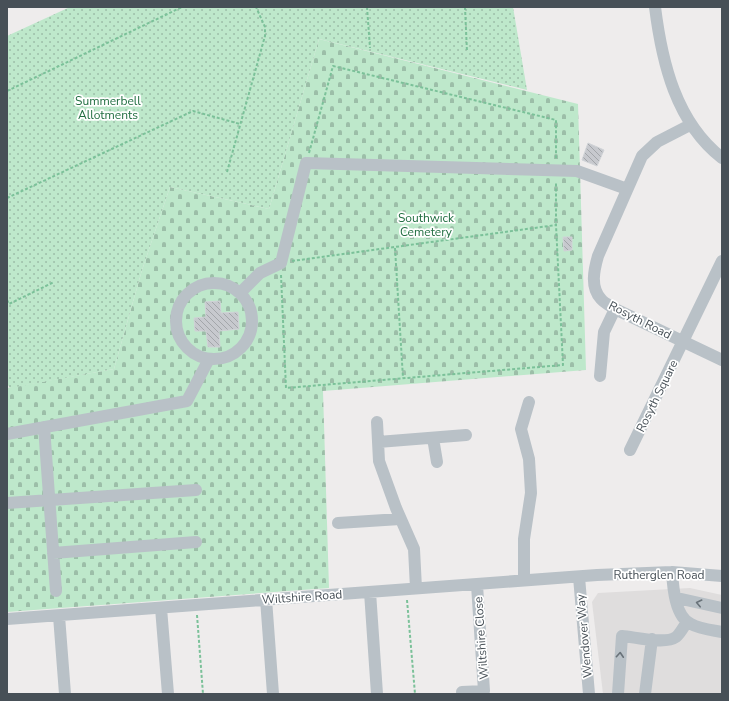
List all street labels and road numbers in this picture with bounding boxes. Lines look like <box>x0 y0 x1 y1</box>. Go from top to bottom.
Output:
street label: Rosyth Road <box>606 297 674 343</box>
street label: Rosyth Square <box>633 357 681 435</box>
street label: Rutherglen Road <box>613 567 705 583</box>
street label: Wiltshire Road <box>261 586 343 608</box>
street label: Wendover Way <box>572 593 596 679</box>
street label: Wiltshire Close <box>470 596 492 680</box>

